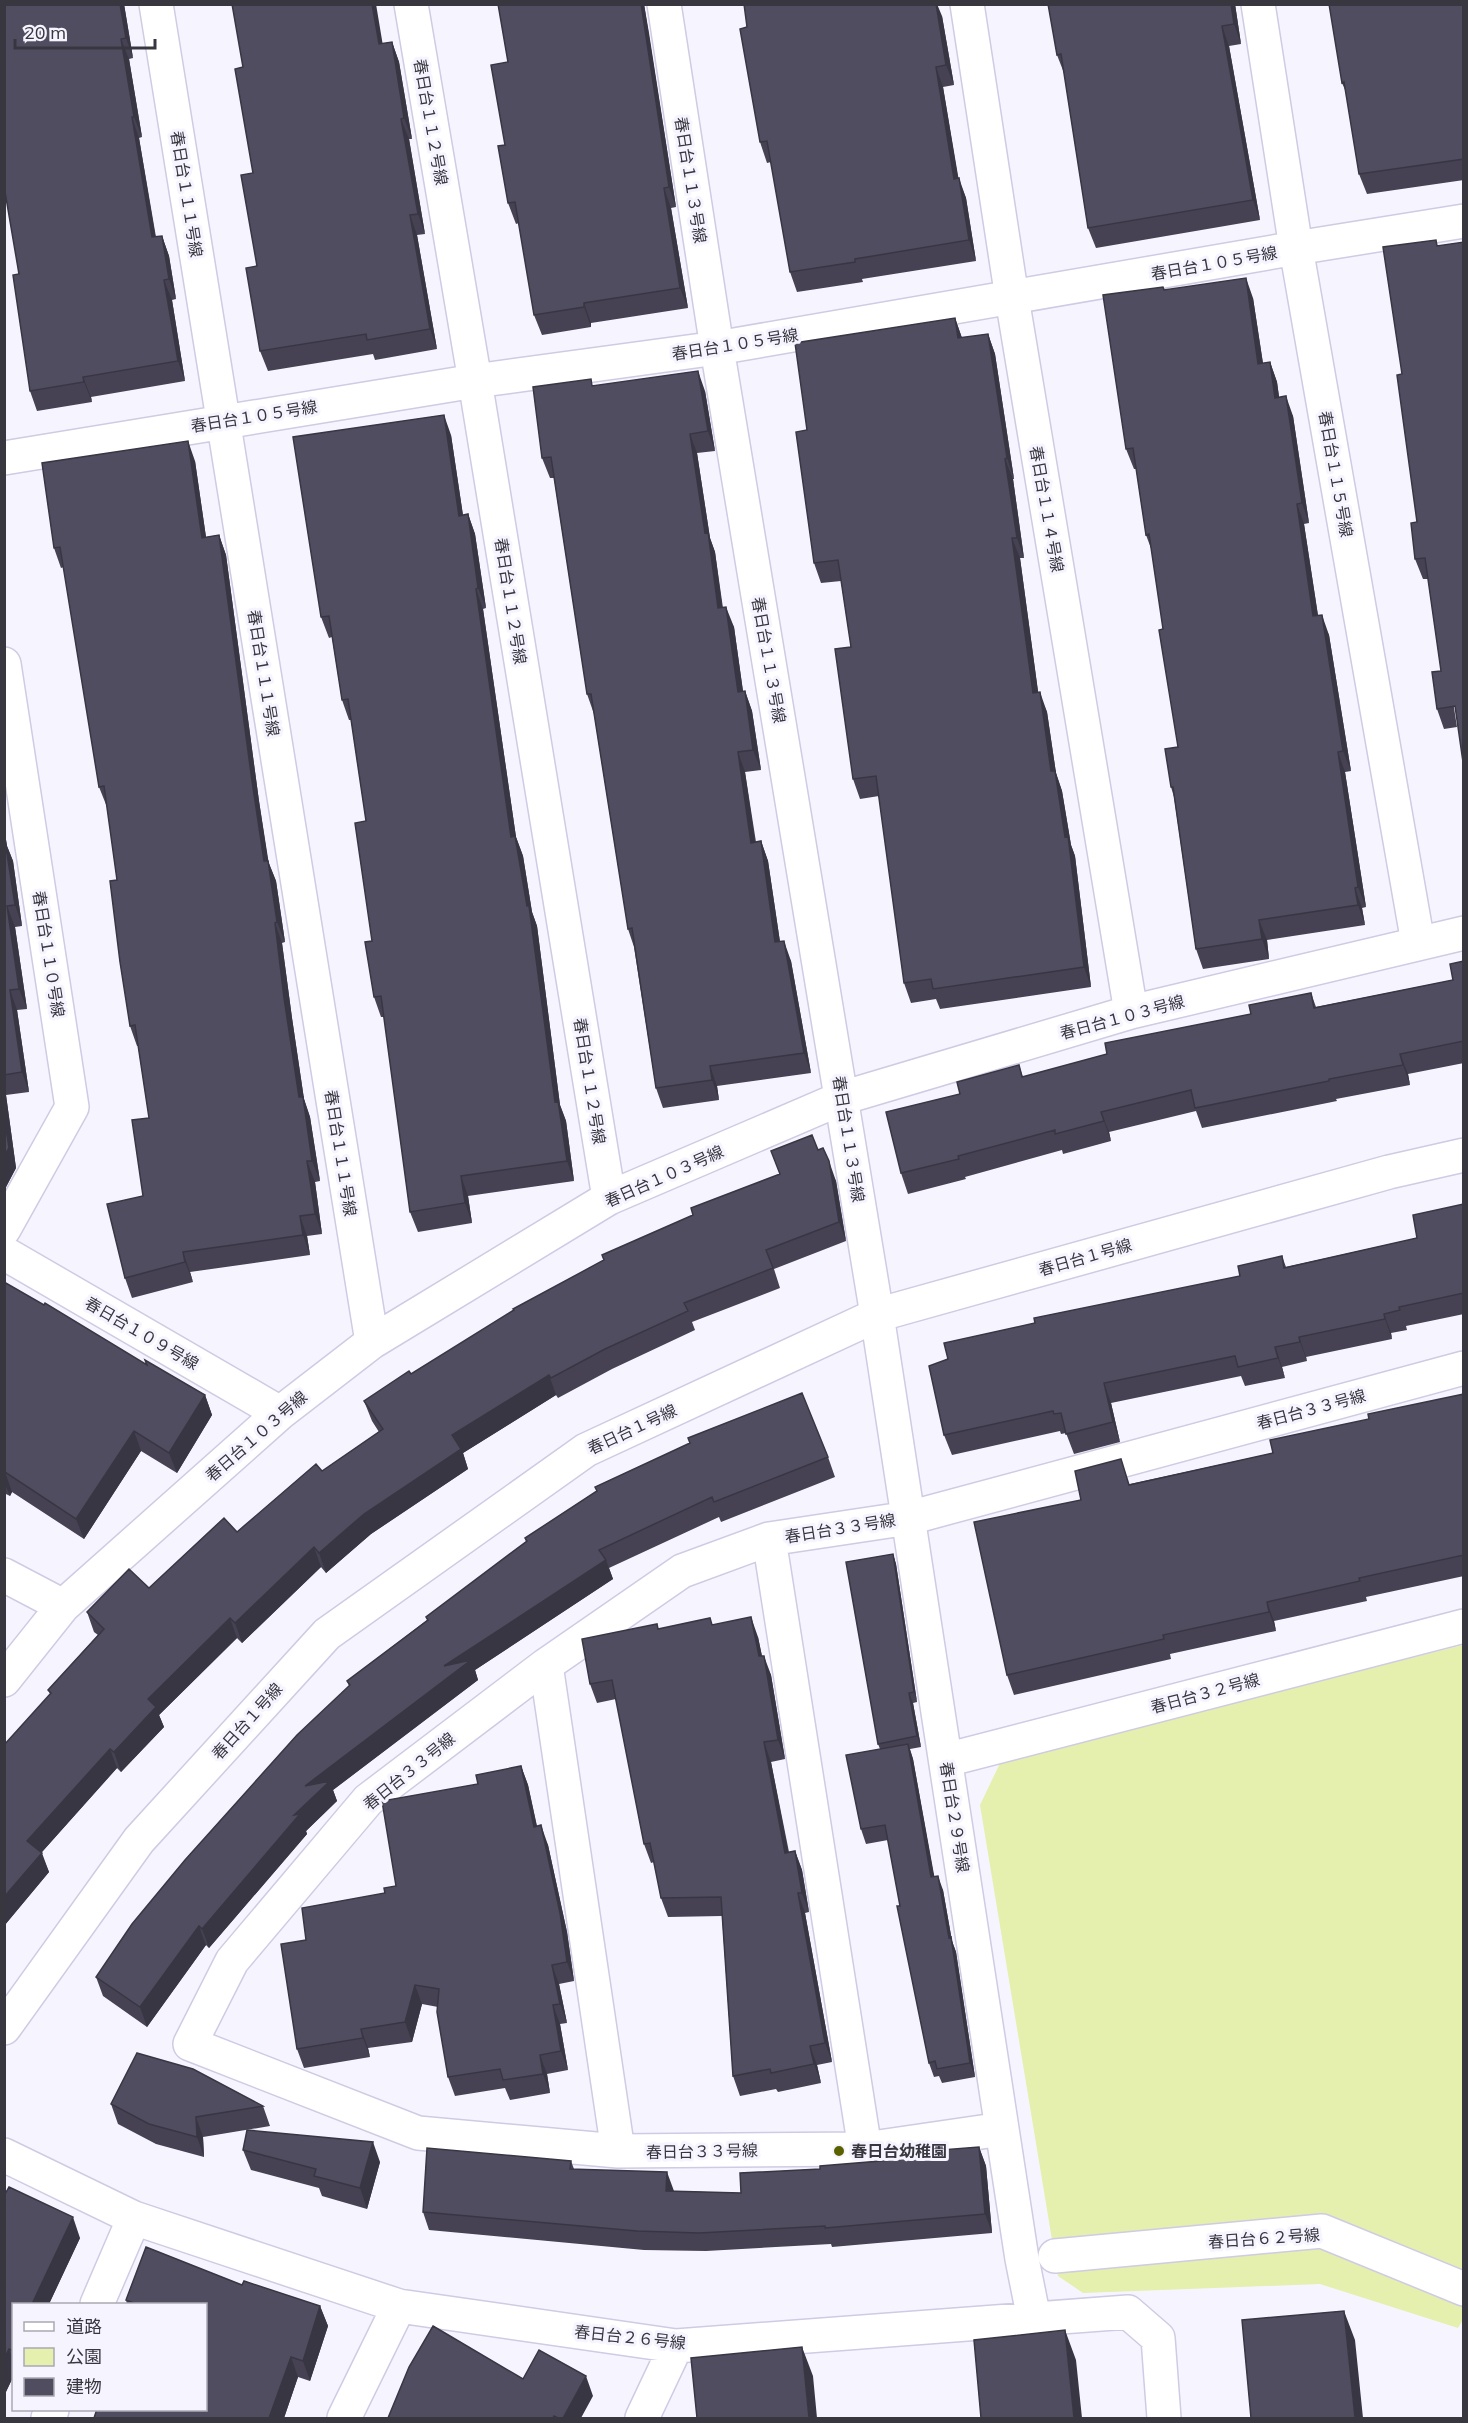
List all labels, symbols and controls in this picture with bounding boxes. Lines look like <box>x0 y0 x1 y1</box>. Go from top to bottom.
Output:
scale bar <box>15 12 154 50</box>
text: 20 m <box>24 21 66 44</box>
street label: 春日台１１２号線 <box>410 57 452 187</box>
street label: 春日台１１３号線 <box>671 115 711 245</box>
street label: 春日台１１１号線 <box>167 129 207 259</box>
street label: 春日台１０５号線 <box>1149 242 1279 284</box>
street label: 春日台１０５号線 <box>670 324 800 364</box>
street label: 春日台１０５号線 <box>189 396 319 436</box>
street label: 春日台１１５号線 <box>1315 409 1357 539</box>
street label: 春日台１１４号線 <box>1026 444 1068 574</box>
street label: 春日台１１２号線 <box>491 536 531 666</box>
street label: 春日台１１３号線 <box>748 595 790 725</box>
street label: 春日台１１１号線 <box>244 608 284 738</box>
street label: 春日台１１０号線 <box>29 889 69 1019</box>
street label: 春日台１０３号線 <box>1058 991 1186 1043</box>
street label: 春日台１１２号線 <box>570 1016 610 1146</box>
street label: 春日台１１３号線 <box>829 1074 869 1204</box>
street label: 春日台１１１号線 <box>321 1088 361 1218</box>
street label: 春日台１０３号線 <box>601 1141 727 1211</box>
street label: 春日台１号線 <box>1036 1234 1134 1280</box>
street label: 春日台１０９号線 <box>82 1292 202 1374</box>
street label: 春日台３３号線 <box>1254 1385 1368 1433</box>
street label: 春日台１０３号線 <box>201 1386 311 1486</box>
street label: 春日台１号線 <box>584 1400 680 1458</box>
street label: 春日台３３号線 <box>783 1509 897 1547</box>
street label: 春日台３２号線 <box>1148 1669 1262 1717</box>
street label: 春日台１号線 <box>207 1679 287 1763</box>
street label: 春日台３３号線 <box>359 1728 459 1814</box>
street label: 春日台２９号線 <box>936 1760 974 1874</box>
street label: 春日台３３号線 <box>646 2140 758 2162</box>
place label: 春日台幼稚園 <box>851 2141 947 2161</box>
marker: 春日台幼稚園 <box>832 2144 846 2158</box>
street label: 春日台６２号線 <box>1207 2224 1321 2252</box>
legend <box>12 2303 207 2411</box>
text: 道路 <box>66 2315 102 2338</box>
street label: 春日台２６号線 <box>573 2321 687 2353</box>
text: 公園 <box>66 2345 102 2368</box>
text: 建物 <box>66 2375 102 2398</box>

